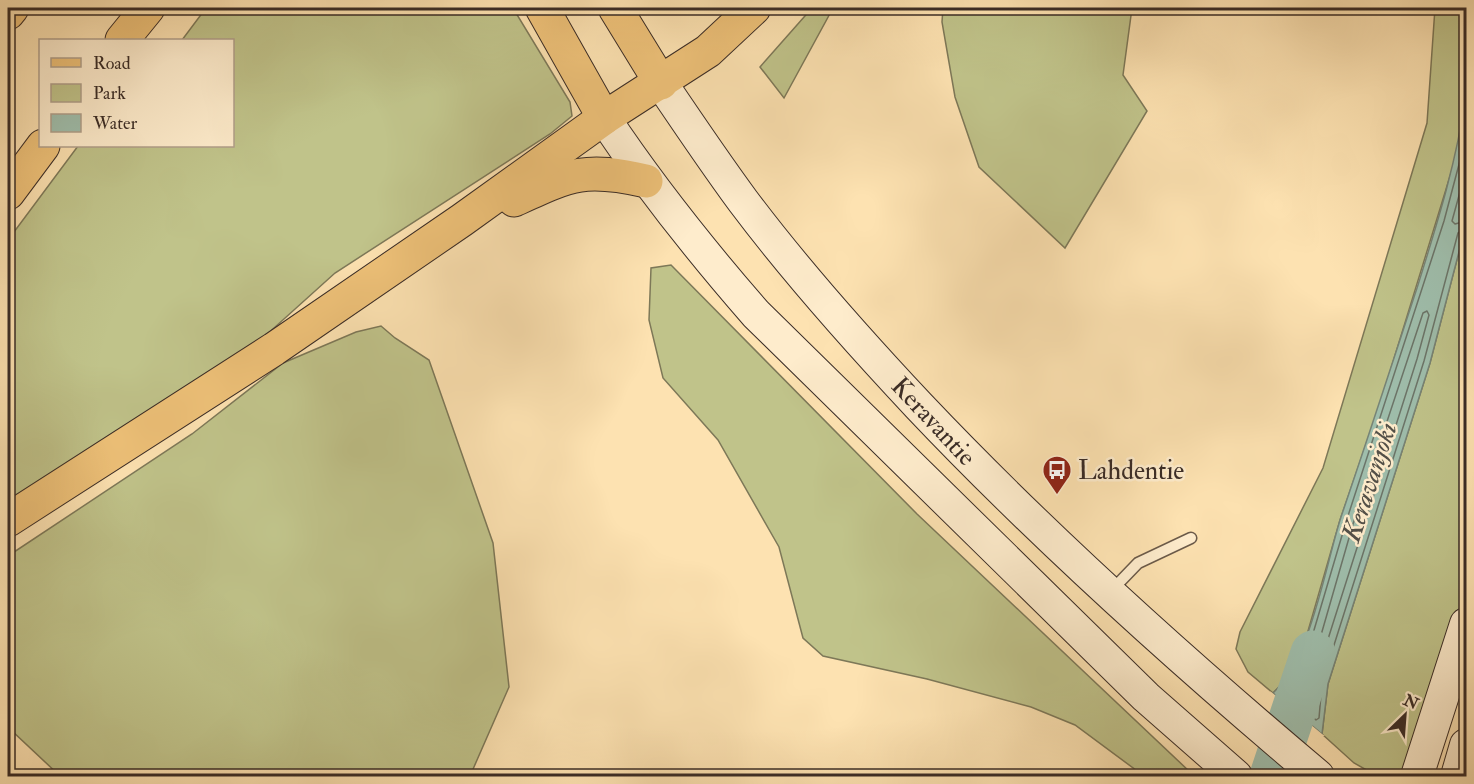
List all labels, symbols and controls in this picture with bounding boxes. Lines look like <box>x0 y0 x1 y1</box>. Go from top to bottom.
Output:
legend <box>39 39 234 147</box>
text: Road <box>93 52 131 75</box>
text: Park <box>93 82 126 105</box>
text: Water <box>92 112 137 135</box>
street label: Keravantie <box>884 371 982 473</box>
water label: Keravanjoki <box>1334 418 1404 548</box>
bus stop icon: Lahdentie <box>1041 454 1073 496</box>
place label: Lahdentie <box>1078 455 1184 487</box>
north arrow <box>1375 685 1435 745</box>
text: N <box>1399 690 1422 715</box>

